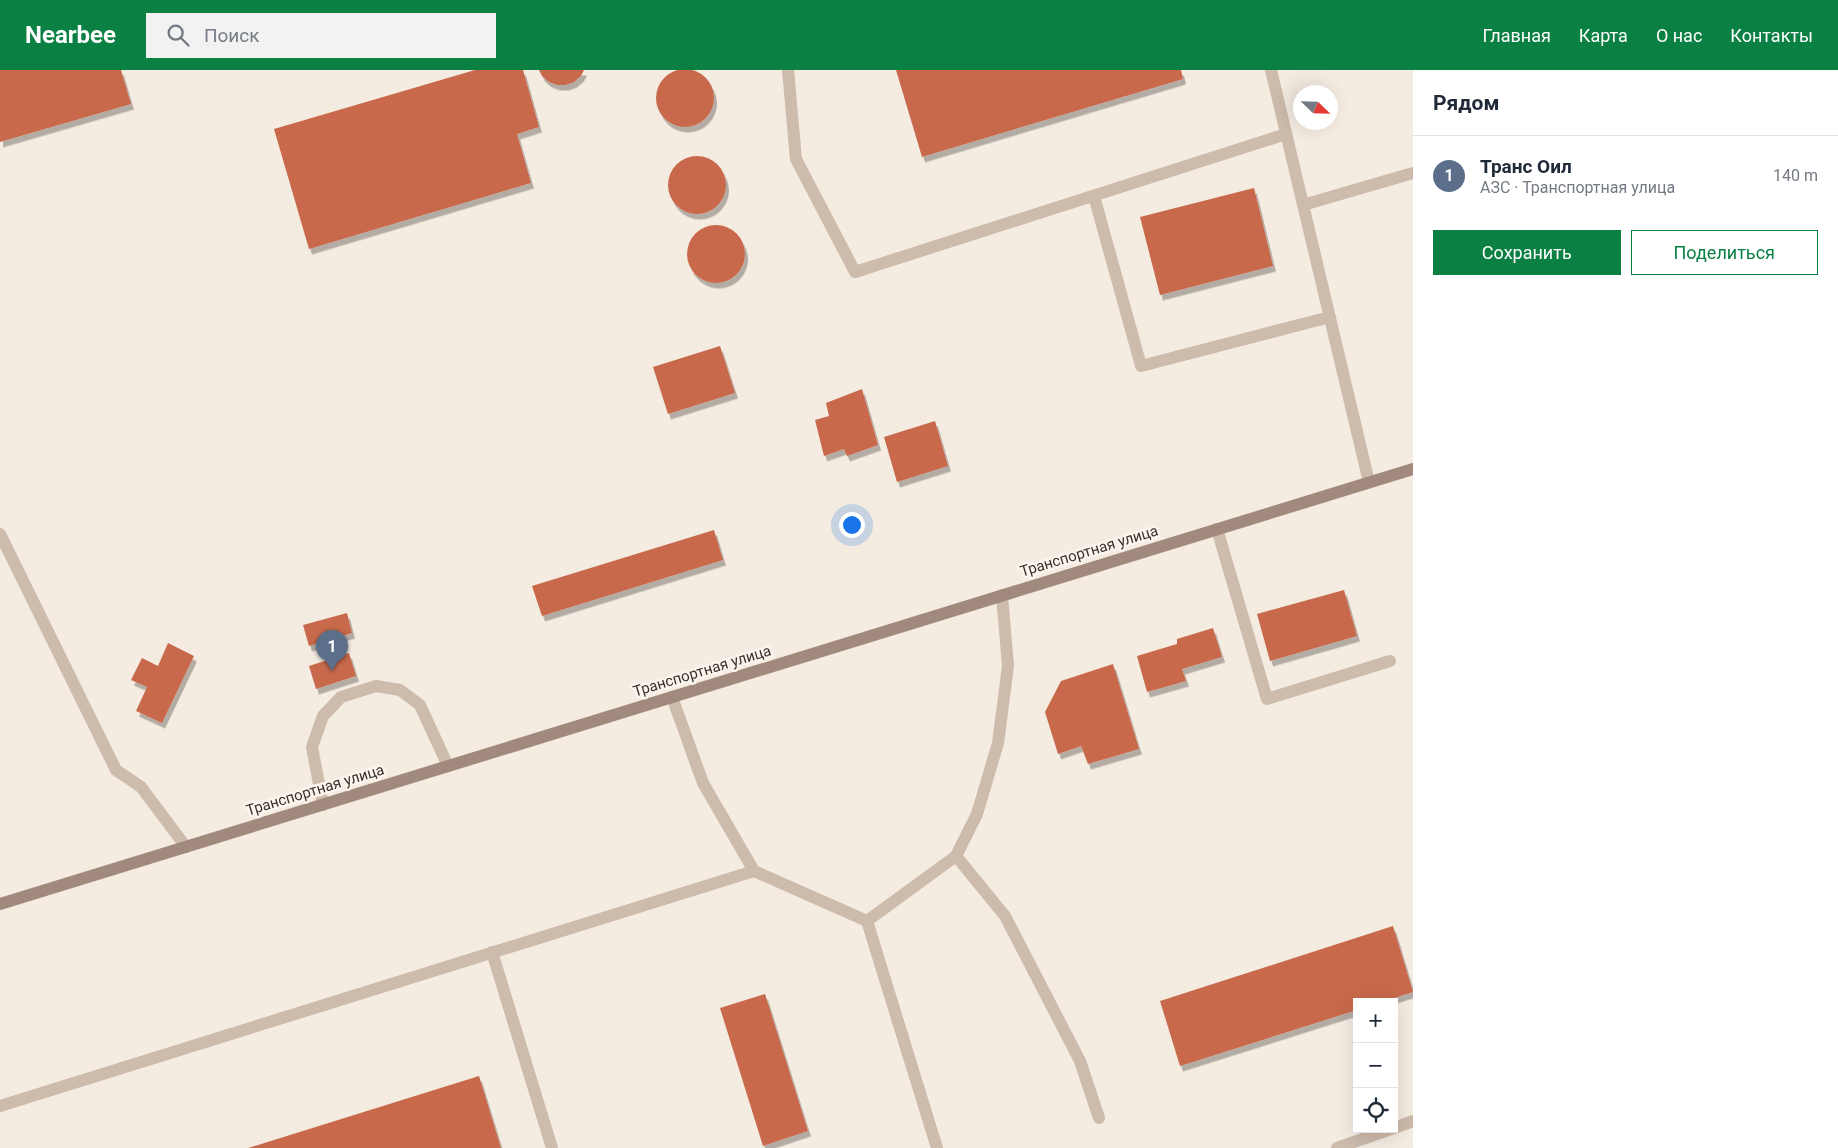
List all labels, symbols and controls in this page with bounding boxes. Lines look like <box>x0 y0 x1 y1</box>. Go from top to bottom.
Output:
search box <box>146 13 496 58</box>
text: Nearbee <box>25 21 116 49</box>
icon: search <box>164 21 192 49</box>
text: Поиск <box>204 24 260 47</box>
text: Главная <box>1482 25 1551 46</box>
text: Карта <box>1579 25 1628 46</box>
text: О нас <box>1656 25 1702 46</box>
text: Контакты <box>1730 25 1813 46</box>
north arrow <box>1293 85 1338 130</box>
text: Рядом <box>1433 91 1499 115</box>
text: Транс Оил <box>1480 155 1572 178</box>
text: 1 <box>1444 166 1454 185</box>
text: 140 m <box>1773 166 1818 185</box>
text: АЗС · Транспортная улица <box>1480 178 1675 197</box>
button: Сохранить <box>1433 230 1621 275</box>
button: Поделиться <box>1631 230 1818 275</box>
your location <box>839 512 865 538</box>
street label: Транспортная улица <box>1018 521 1160 581</box>
pin: 1 <box>316 630 348 671</box>
street label: Транспортная улица <box>631 641 773 701</box>
street label: Транспортная улица <box>244 760 386 820</box>
map controls <box>1353 998 1398 1133</box>
button: + <box>1353 998 1398 1043</box>
button: − <box>1353 1043 1398 1088</box>
button: locate <box>1353 1088 1398 1133</box>

